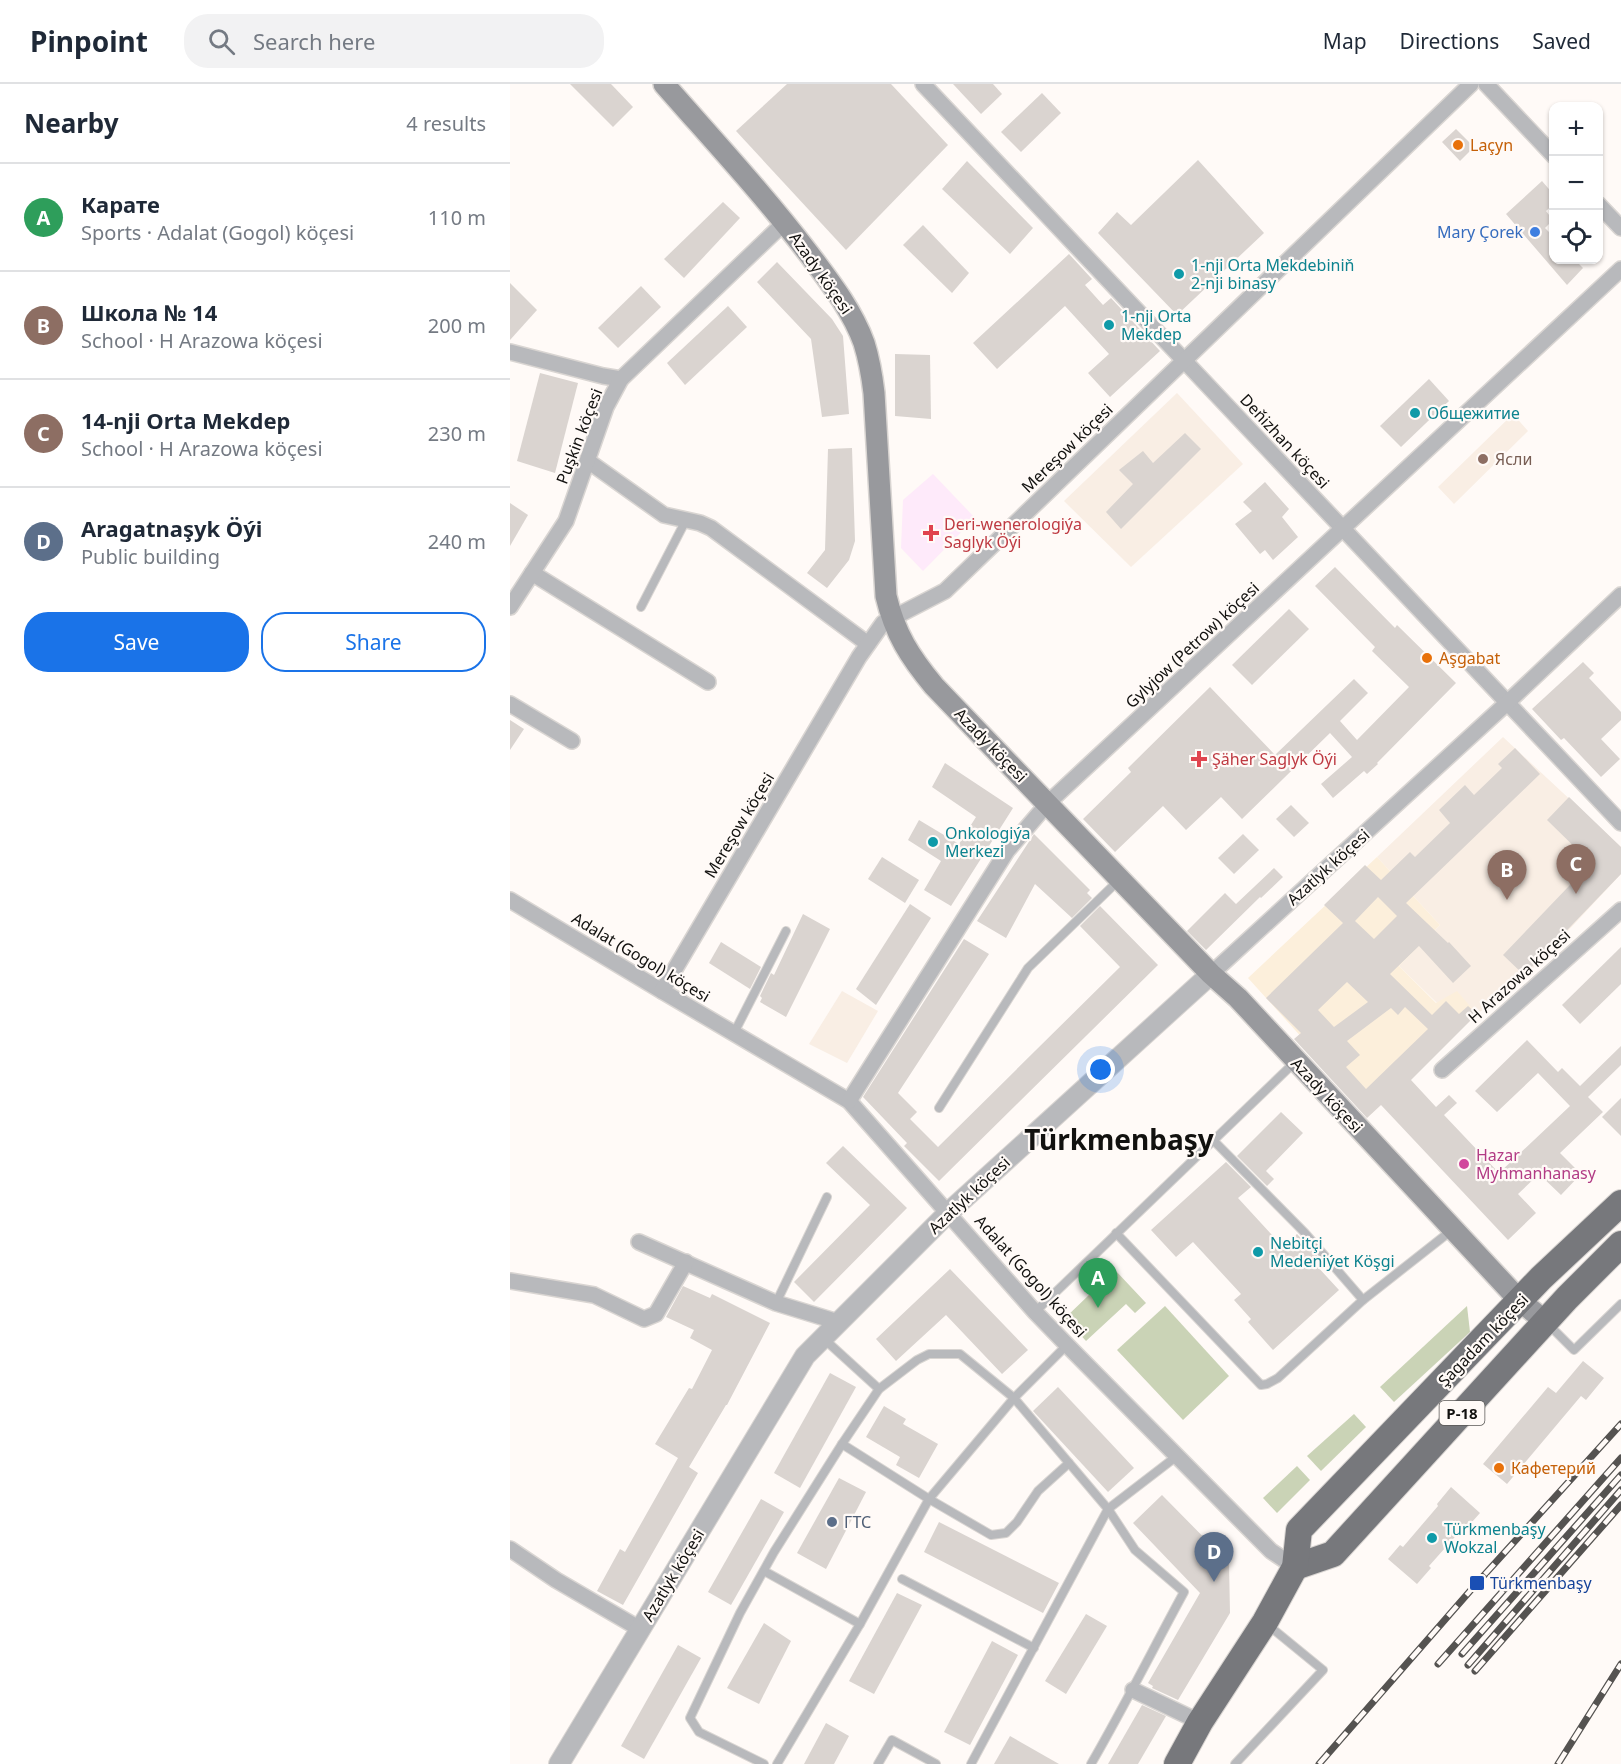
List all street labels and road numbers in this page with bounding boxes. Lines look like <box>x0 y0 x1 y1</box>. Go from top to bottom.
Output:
street label: Azady köçesi <box>785 228 857 318</box>
street label: Puşkin köçesi <box>551 385 607 487</box>
street label: Deňizhan köçesi <box>1235 389 1335 493</box>
street label: Mereşow köçesi <box>1016 399 1118 497</box>
street label: Gylyjow (Petrow) köçesi <box>1120 577 1264 713</box>
street label: Azady köçesi <box>950 703 1032 787</box>
street label: Mereşow köçesi <box>699 768 779 882</box>
street label: Azatlyk köçesi <box>1282 824 1374 910</box>
street label: Adalat (Gogol) köçesi <box>568 907 714 1007</box>
street label: H Arazowa köçesi <box>1463 924 1575 1028</box>
street label: Azady köçesi <box>1286 1053 1368 1137</box>
street label: Azatlyk köçesi <box>923 1151 1015 1239</box>
street label: Adalat (Gogol) köçesi <box>970 1210 1092 1342</box>
street label: Şagadam köçesi <box>1433 1289 1533 1391</box>
road number: P-18 <box>1440 1401 1484 1425</box>
street label: Azatlyk köçesi <box>637 1525 709 1625</box>

